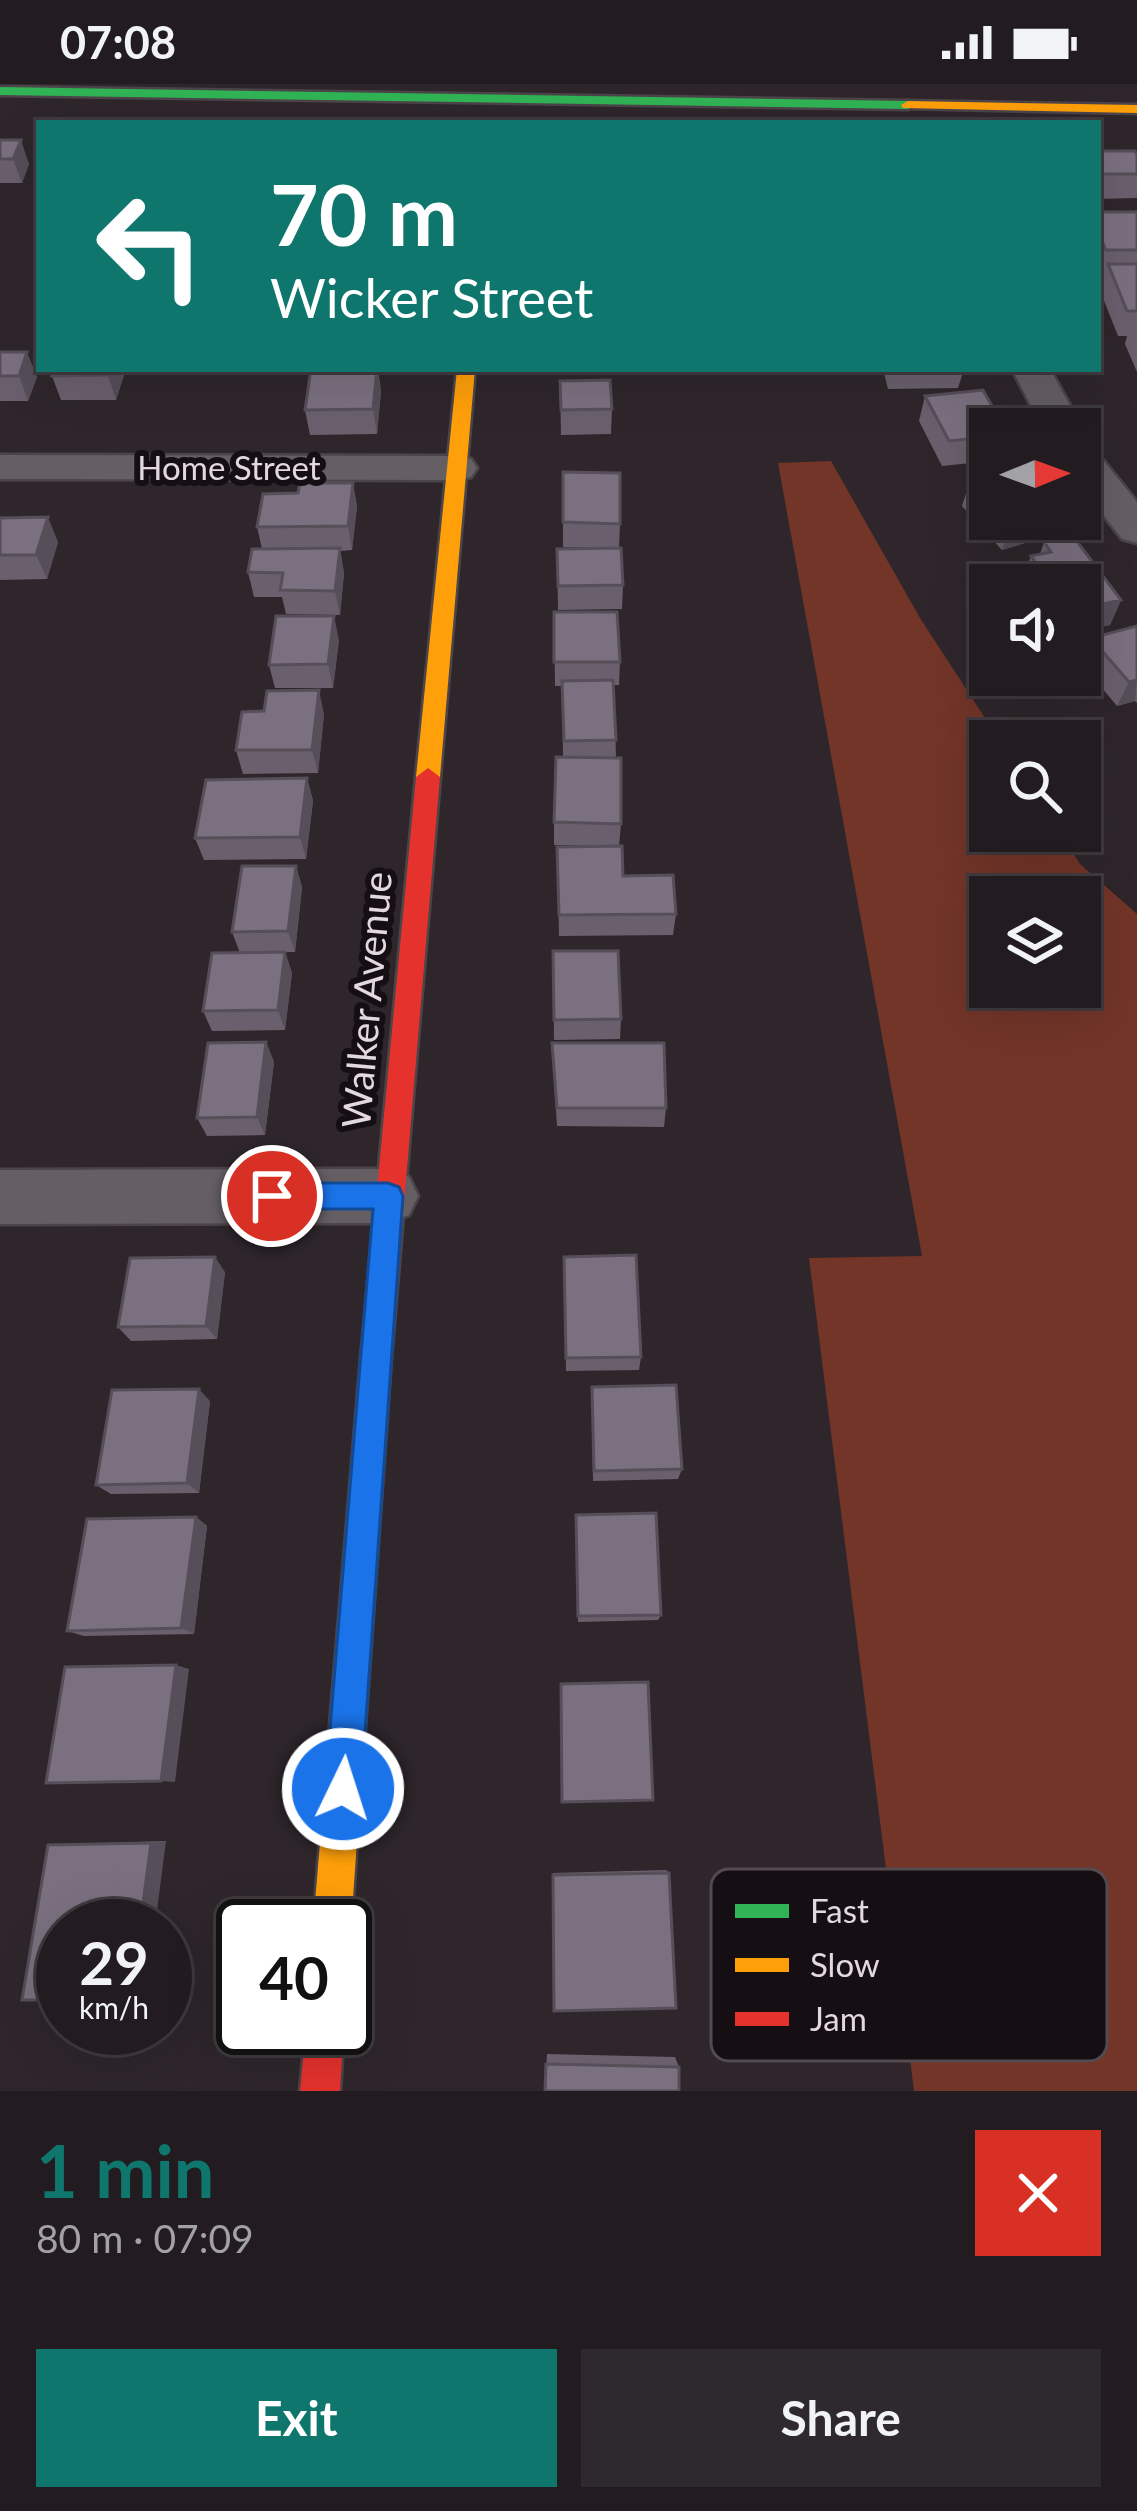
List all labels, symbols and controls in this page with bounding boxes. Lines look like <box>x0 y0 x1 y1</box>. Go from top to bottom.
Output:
text: 07:08 <box>60 15 176 69</box>
text: 70 m <box>270 163 458 264</box>
icon: left <box>72 168 228 324</box>
text: Wicker Street <box>270 265 593 330</box>
north arrow <box>969 408 1101 540</box>
map controls <box>969 408 1101 1008</box>
street label: Home Street <box>137 447 321 487</box>
button: sound <box>969 564 1101 696</box>
button: search <box>969 720 1101 852</box>
street label: Walker Avenue <box>332 870 400 1130</box>
button: layers <box>969 876 1101 1008</box>
pin <box>221 1145 323 1247</box>
icon: arrive <box>239 1163 305 1229</box>
position arrow <box>280 1726 406 1852</box>
legend <box>711 1869 1107 2061</box>
text: Fast <box>810 1890 869 1930</box>
speed limit sign: 40 <box>216 1899 372 2055</box>
text: 29 <box>79 1926 149 1998</box>
text: Slow <box>810 1944 880 1984</box>
text: km/h <box>79 1989 149 2025</box>
text: Jam <box>810 1998 867 2038</box>
text: 1 min <box>36 2127 214 2213</box>
button: close <box>975 2130 1101 2256</box>
text: 80 m · 07:09 <box>36 2215 254 2261</box>
button: Exit <box>36 2349 557 2487</box>
button: Share <box>581 2349 1101 2487</box>

